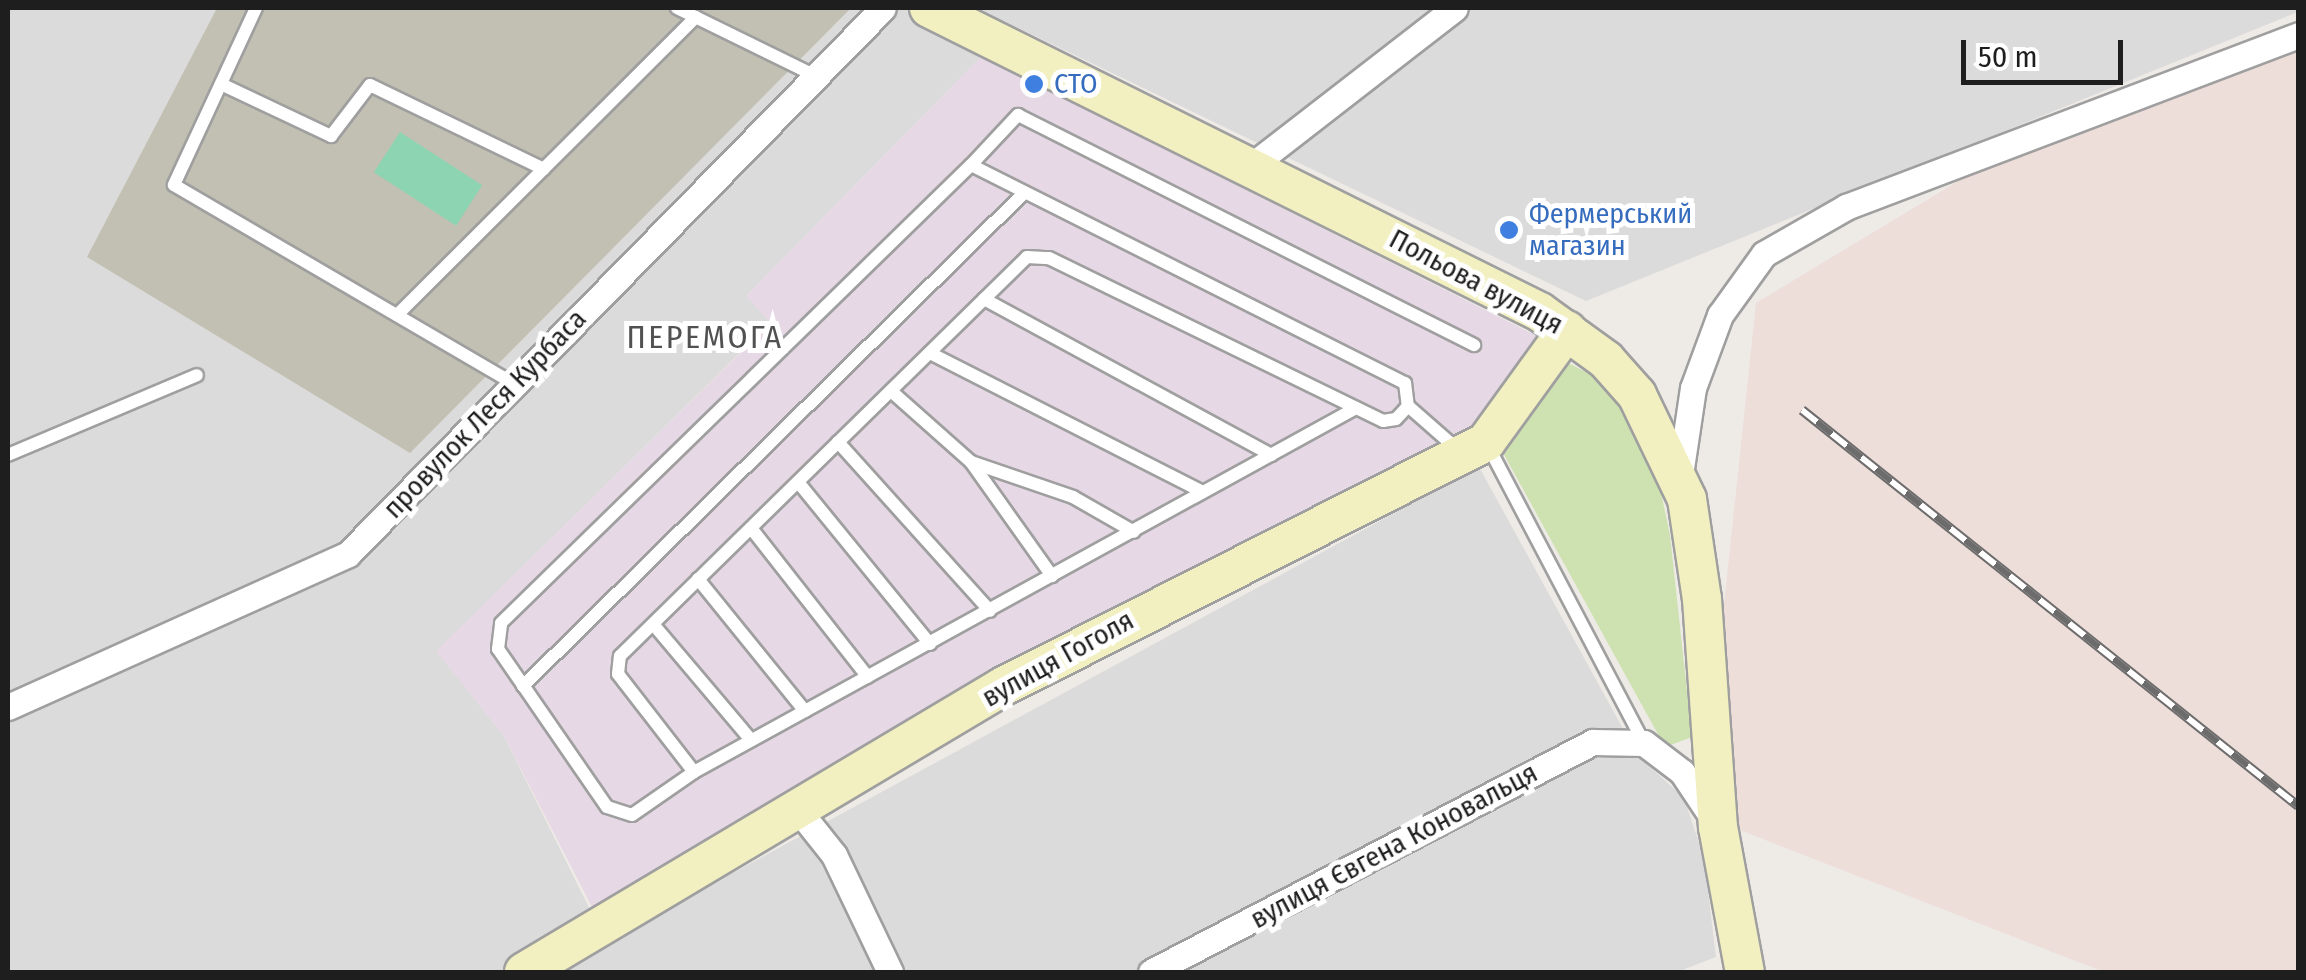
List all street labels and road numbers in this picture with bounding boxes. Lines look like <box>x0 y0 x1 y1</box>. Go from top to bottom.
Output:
street label: Польова вулиця <box>1384 222 1568 342</box>
street label: провулок Леся Курбаса <box>377 303 593 525</box>
street label: вулиця Гоголя <box>976 604 1140 714</box>
street label: вулиця Євгена Коновальця <box>1245 756 1543 936</box>

